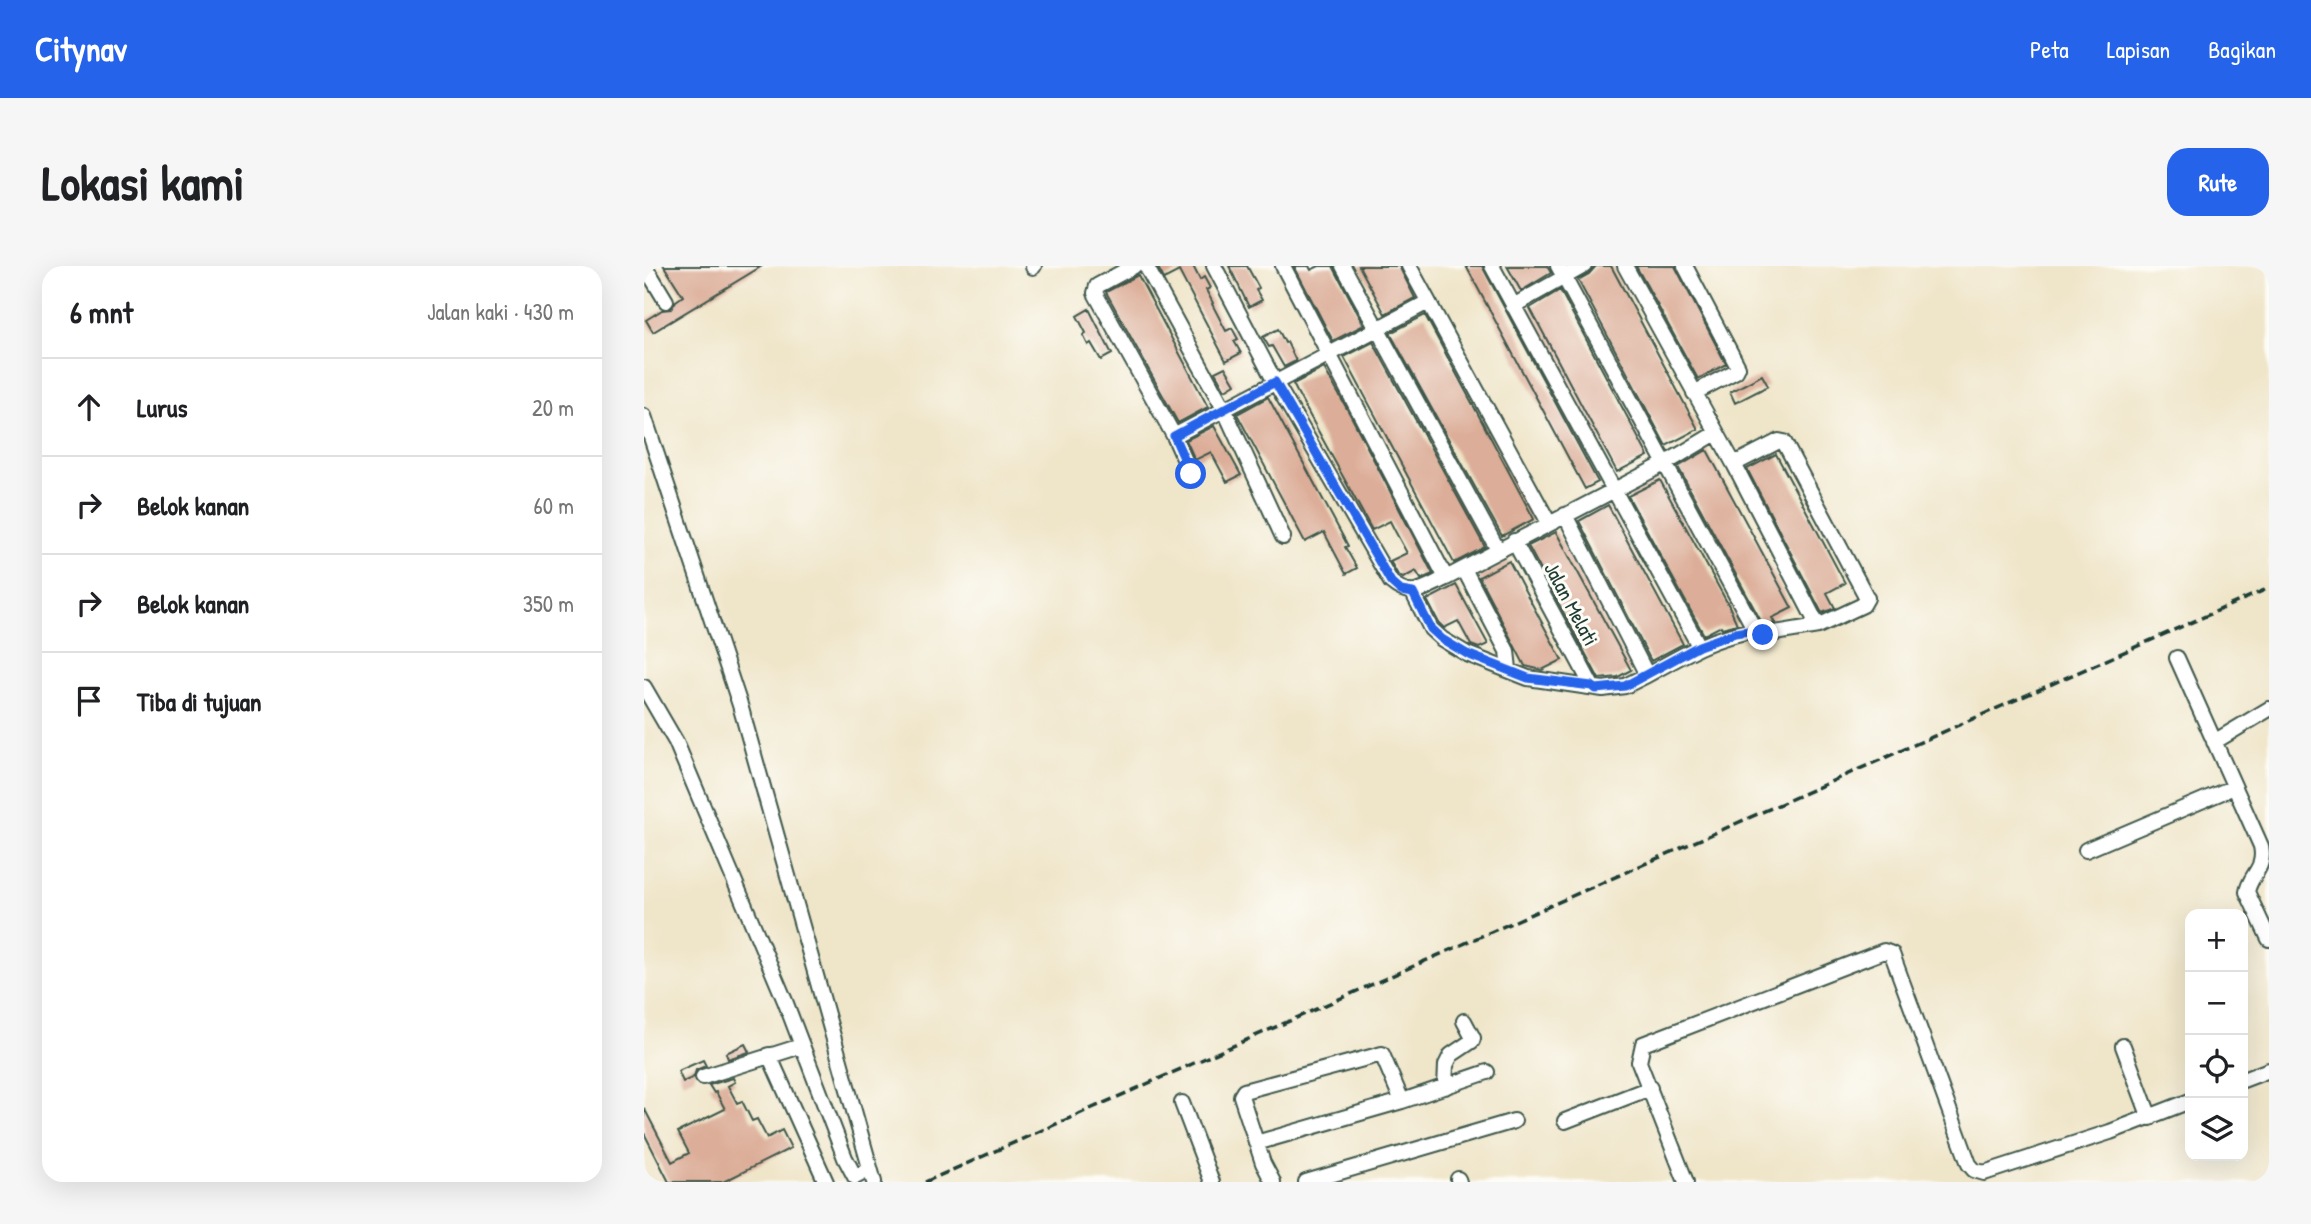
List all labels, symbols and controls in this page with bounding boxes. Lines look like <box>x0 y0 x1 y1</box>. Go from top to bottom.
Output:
text: Citynav <box>35 27 127 71</box>
text: Peta <box>2030 33 2069 65</box>
text: Lapisan <box>2107 33 2170 65</box>
text: Bagikan <box>2208 33 2276 65</box>
button: Rute <box>2167 148 2269 216</box>
text: Lokasi kami <box>42 149 244 215</box>
text: 6 mnt <box>70 292 133 332</box>
text: Jalan kaki · 430 m <box>427 296 574 327</box>
icon: ahead <box>70 388 108 426</box>
text: Lurus <box>137 390 188 425</box>
text: 20 m <box>532 392 574 423</box>
route start <box>1175 458 1206 489</box>
icon: right <box>70 486 108 524</box>
text: Belok kanan <box>137 488 249 523</box>
text: 60 m <box>534 490 574 521</box>
street label: Jalan Melati <box>1537 557 1606 651</box>
icon: right <box>70 584 108 622</box>
text: Belok kanan <box>137 586 249 621</box>
text: 350 m <box>523 588 574 619</box>
route end <box>1747 619 1778 650</box>
icon: arrive <box>70 682 108 720</box>
text: Tiba di tujuan <box>137 684 262 719</box>
map controls <box>2185 909 2248 1161</box>
button: + <box>2185 909 2248 972</box>
button: − <box>2185 972 2248 1035</box>
button: locate <box>2185 1035 2248 1098</box>
button: layers <box>2185 1098 2248 1161</box>

